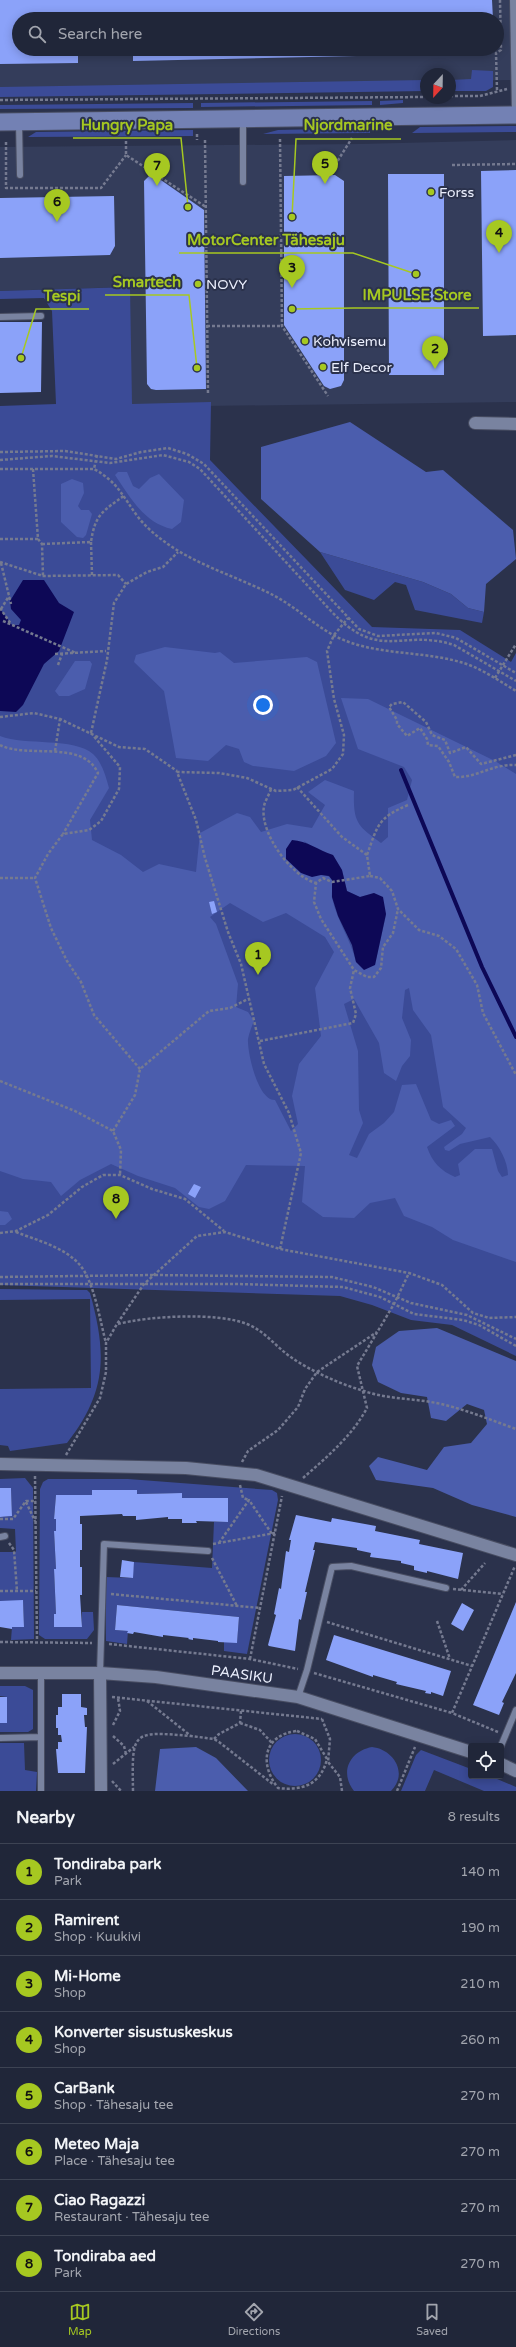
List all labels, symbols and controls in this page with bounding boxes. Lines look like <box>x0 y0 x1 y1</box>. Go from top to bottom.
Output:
search box <box>12 12 504 56</box>
icon: search <box>26 23 48 45</box>
text: Search here <box>58 25 142 43</box>
north arrow <box>420 68 456 104</box>
callout: Hungry Papa <box>73 111 181 138</box>
callout: Njordmarine <box>296 112 401 139</box>
text: Hungry Papa <box>81 116 173 135</box>
text: Njordmarine <box>303 116 393 135</box>
pin: 5 <box>312 151 338 184</box>
pin: 7 <box>144 153 170 186</box>
place label: Forss <box>439 184 475 201</box>
marker: Forss <box>426 187 436 197</box>
pin: 6 <box>44 189 70 222</box>
pin: 4 <box>486 220 512 253</box>
callout: MotorCenter Tähesaju <box>179 226 353 253</box>
text: MotorCenter Tähesaju <box>187 231 345 250</box>
pin: 3 <box>279 255 305 288</box>
callout: Smartech <box>105 268 189 295</box>
text: Smartech <box>113 273 181 291</box>
place label: NOVY <box>206 276 247 293</box>
marker: NOVY <box>193 279 203 289</box>
callout: IMPULSE Store <box>354 281 479 308</box>
callout: Tespi <box>36 282 89 309</box>
text: IMPULSE Store <box>362 286 472 304</box>
text: Tespi <box>42 287 81 306</box>
place label: Kohvisemu <box>313 333 386 350</box>
marker: Kohvisemu <box>300 336 310 346</box>
pin: 2 <box>422 336 448 369</box>
place label: Elf Decor <box>331 359 392 376</box>
marker: Elf Decor <box>318 362 328 372</box>
your location <box>253 695 273 715</box>
pin: 1 <box>245 942 271 975</box>
pin: 8 <box>103 1186 129 1219</box>
street label: PAASIKU <box>210 1662 274 1687</box>
map controls <box>468 1743 504 1779</box>
button: locate <box>468 1743 504 1779</box>
text: Nearby <box>16 1807 75 1828</box>
text: 8 results <box>448 1809 500 1825</box>
text: Tondiraba park <box>54 1855 161 1873</box>
text: 1 <box>25 1864 33 1880</box>
text: 140 m <box>460 1864 500 1880</box>
text: Park <box>54 1873 82 1889</box>
text: Ramirent <box>54 1911 119 1929</box>
text: 2 <box>25 1920 33 1936</box>
text: 190 m <box>460 1920 500 1936</box>
text: Shop · Kuukivi <box>54 1929 141 1945</box>
text: Mi-Home <box>54 1967 121 1985</box>
text: 3 <box>25 1976 33 1992</box>
text: 210 m <box>460 1976 500 1992</box>
text: Shop <box>54 1985 86 2001</box>
text: Konverter sisustuskeskus <box>54 2023 233 2041</box>
text: 4 <box>25 2032 33 2048</box>
text: 260 m <box>460 2032 500 2048</box>
text: Shop <box>54 2041 86 2057</box>
text: CarBank <box>54 2079 115 2097</box>
text: 5 <box>25 2088 33 2104</box>
text: 270 m <box>460 2088 500 2104</box>
text: Shop · Tähesaju tee <box>54 2097 173 2113</box>
text: Meteo Maja <box>54 2135 139 2153</box>
text: 6 <box>25 2144 33 2160</box>
text: 270 m <box>460 2144 500 2160</box>
text: Place · Tähesaju tee <box>54 2153 175 2169</box>
text: Ciao Ragazzi <box>54 2191 145 2209</box>
text: 7 <box>25 2200 33 2216</box>
text: 270 m <box>460 2200 500 2216</box>
text: Restaurant · Tähesaju tee <box>54 2209 209 2225</box>
text: Tondiraba aed <box>54 2247 156 2265</box>
text: 8 <box>25 2256 33 2272</box>
text: 270 m <box>460 2256 500 2272</box>
text: Park <box>54 2265 82 2281</box>
tab: Map <box>68 2301 92 2338</box>
tab: Directions <box>228 2301 280 2338</box>
tab: Saved <box>416 2301 448 2338</box>

